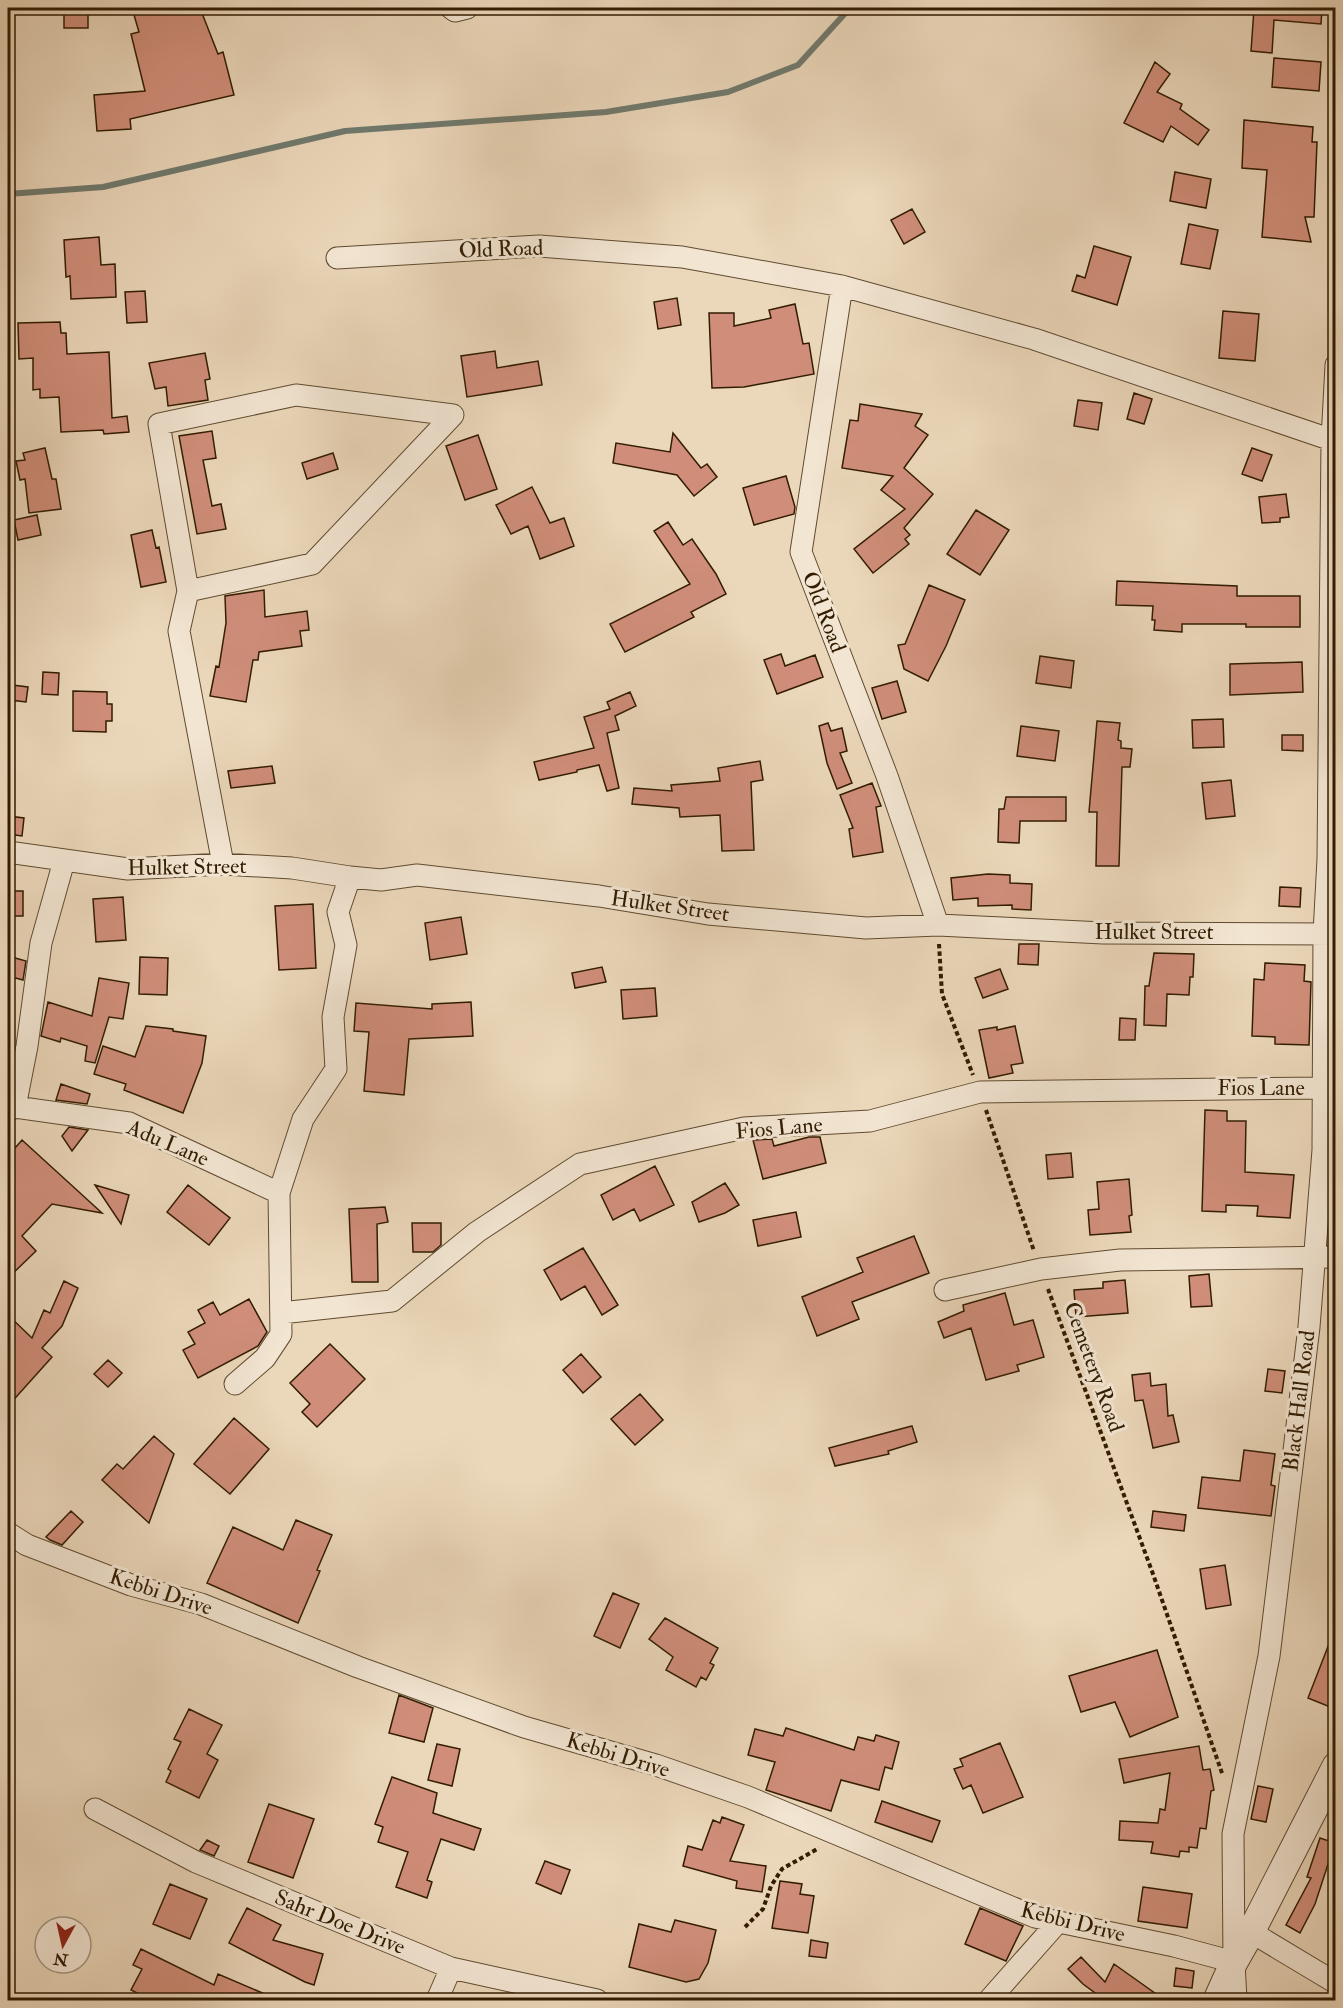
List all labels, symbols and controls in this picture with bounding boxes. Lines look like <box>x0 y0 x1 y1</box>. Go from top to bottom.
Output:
street label: Old Road <box>458 234 544 264</box>
street label: Old Road <box>796 567 852 657</box>
street label: Hulket Street <box>127 852 247 882</box>
street label: Hulket Street <box>609 884 731 928</box>
street label: Hulket Street <box>1094 918 1214 946</box>
street label: Fios Lane <box>1217 1074 1305 1102</box>
street label: Fios Lane <box>734 1110 824 1146</box>
street label: Adu Lane <box>122 1113 213 1173</box>
street label: Cemetery Road <box>1058 1298 1131 1436</box>
street label: Black Hall Road <box>1276 1329 1322 1473</box>
street label: Kebbi Drive <box>106 1562 216 1622</box>
street label: Kebbi Drive <box>563 1726 673 1784</box>
street label: Sahr Doe Drive <box>271 1883 409 1961</box>
street label: Kebbi Drive <box>1018 1896 1128 1948</box>
north arrow <box>33 1915 93 1975</box>
text: N <box>52 1948 71 1970</box>

